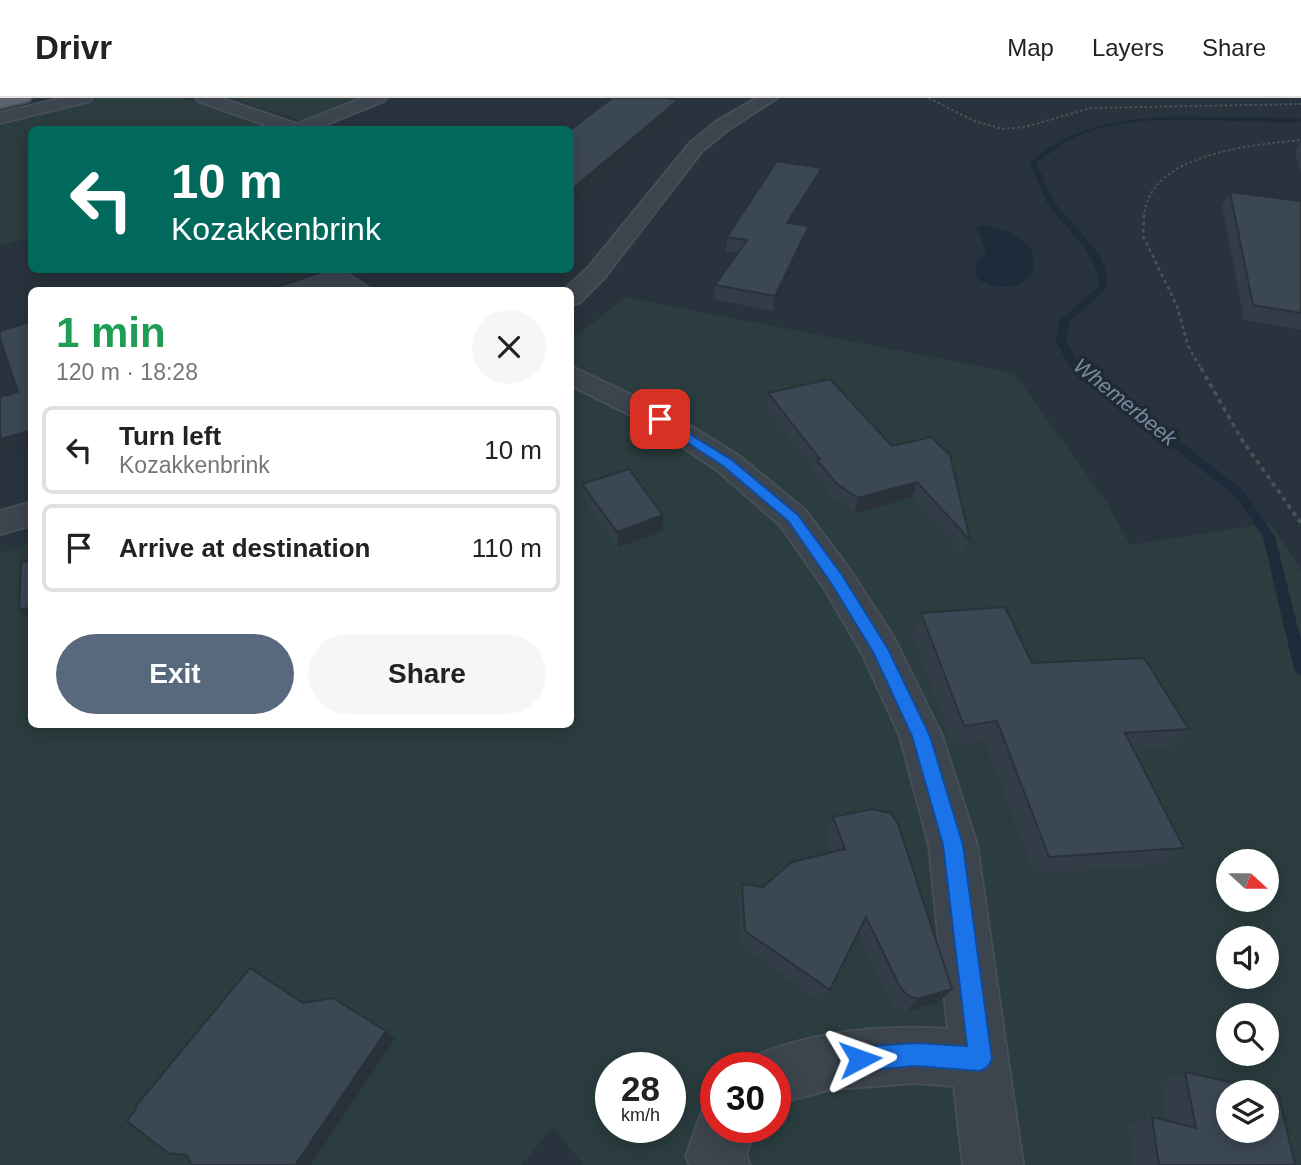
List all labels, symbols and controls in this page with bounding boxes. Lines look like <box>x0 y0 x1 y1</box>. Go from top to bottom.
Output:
text: Drivr <box>35 29 112 66</box>
text: Map <box>1007 34 1054 61</box>
text: Layers <box>1092 34 1164 61</box>
text: Share <box>1202 34 1266 61</box>
icon: left <box>56 154 147 245</box>
text: 10 m <box>171 154 283 208</box>
text: Kozakkenbrink <box>171 211 381 247</box>
text: 1 min <box>56 309 166 356</box>
button: close <box>472 310 546 384</box>
water label: Whemerbeek <box>1070 353 1182 451</box>
text: 120 m · 18:28 <box>56 359 198 385</box>
pin <box>630 389 690 449</box>
icon: arrive <box>641 400 679 438</box>
text: Turn left <box>119 421 221 451</box>
icon: left <box>60 431 98 469</box>
text: 10 m <box>484 435 542 465</box>
text: Kozakkenbrink <box>119 452 270 478</box>
icon: arrive <box>60 529 98 567</box>
text: Arrive at destination <box>119 533 370 563</box>
text: 110 m <box>472 533 542 563</box>
button: Exit <box>56 634 294 714</box>
button: Share <box>308 634 546 714</box>
north arrow <box>1216 849 1279 912</box>
map controls <box>1216 849 1279 1143</box>
button: sound <box>1216 926 1279 989</box>
button: search <box>1216 1003 1279 1066</box>
position arrow <box>823 1022 897 1096</box>
speed limit sign: 30 <box>700 1052 791 1143</box>
text: 28 <box>621 1069 660 1108</box>
button: layers <box>1216 1080 1279 1143</box>
text: km/h <box>621 1105 660 1125</box>

